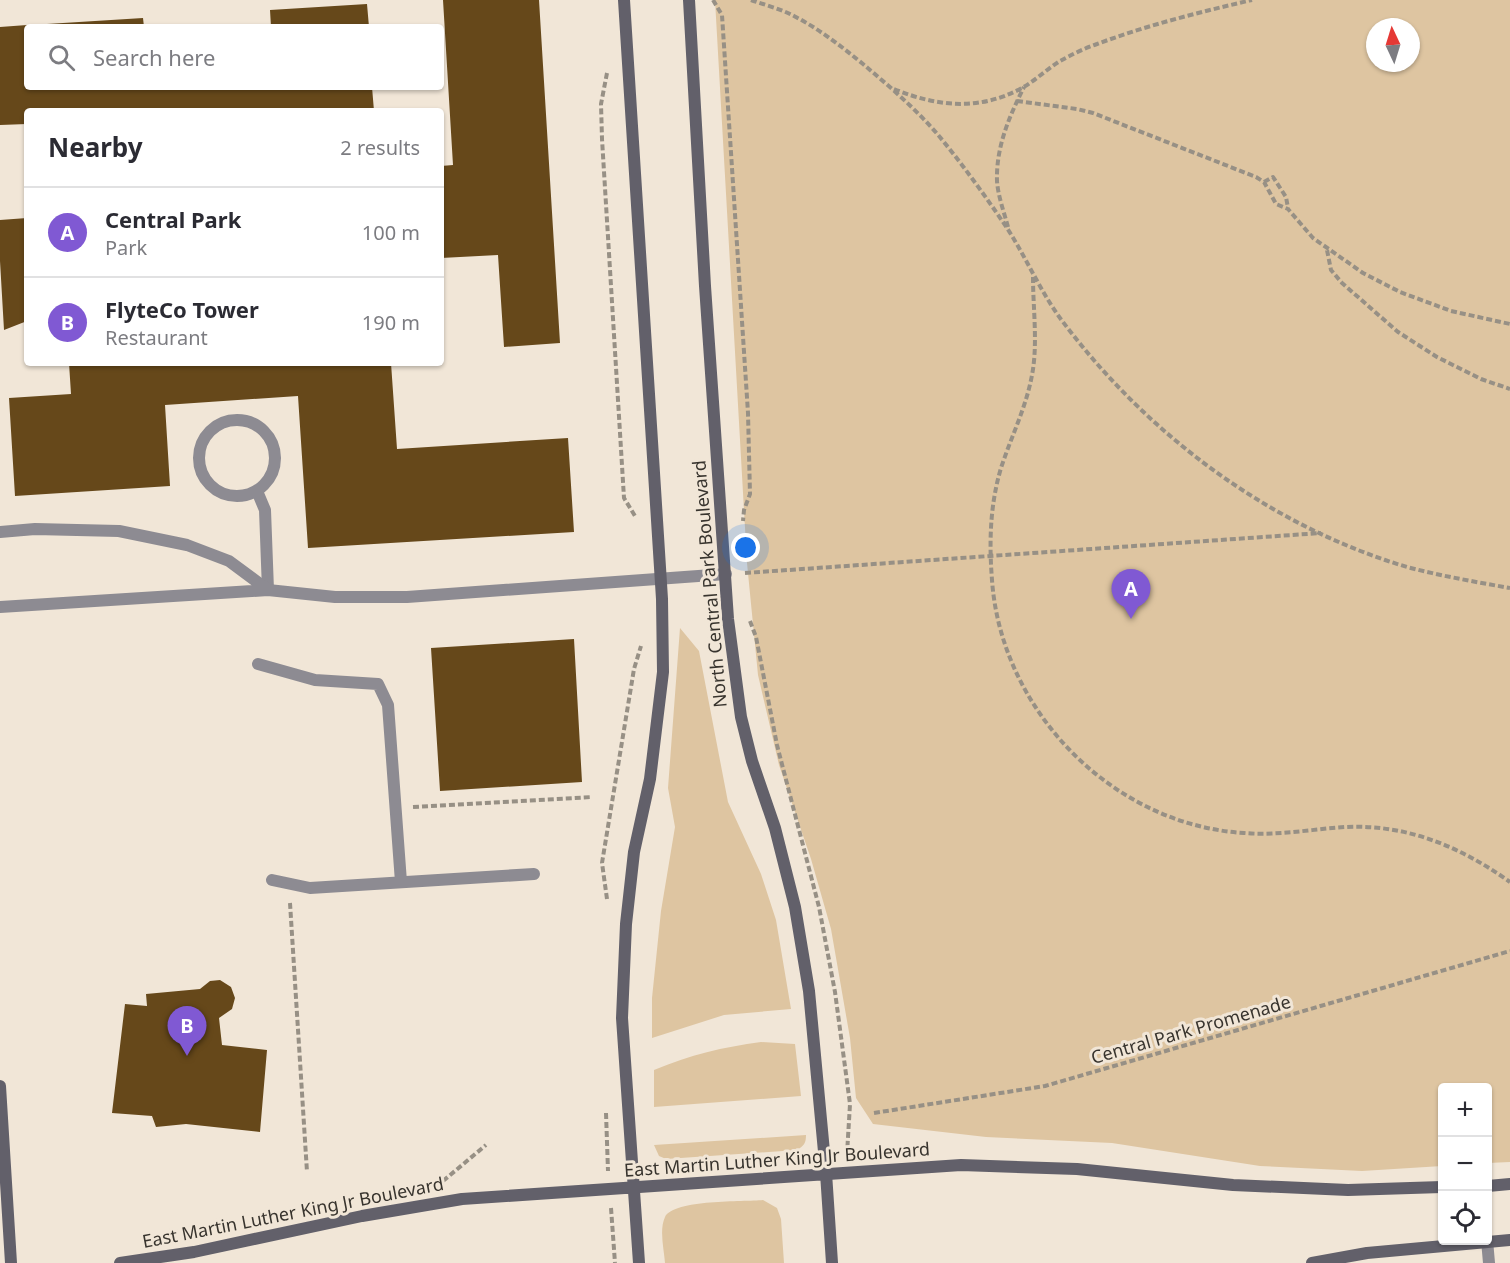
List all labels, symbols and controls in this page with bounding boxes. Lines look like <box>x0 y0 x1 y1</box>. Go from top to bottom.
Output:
north arrow <box>1366 18 1420 72</box>
search box <box>24 24 444 90</box>
icon: search <box>45 41 78 74</box>
text: Search here <box>93 42 215 72</box>
text: Nearby <box>48 129 143 165</box>
text: 2 results <box>340 134 420 161</box>
text: Central Park <box>105 204 241 234</box>
text: A <box>61 219 74 246</box>
text: 100 m <box>362 219 420 246</box>
text: Park <box>105 234 147 261</box>
text: FlyteCo Tower <box>105 294 259 324</box>
text: B <box>61 309 74 336</box>
text: 190 m <box>362 309 420 336</box>
text: Restaurant <box>105 324 208 351</box>
street label: North Central Park Boulevard <box>686 459 732 709</box>
your location <box>731 533 760 562</box>
pin: A <box>1112 570 1150 619</box>
street label: Central Park Promenade <box>1088 989 1293 1069</box>
pin: B <box>168 1006 207 1056</box>
map controls <box>1438 1083 1492 1245</box>
button: + <box>1438 1083 1492 1137</box>
street label: East Martin Luther King Jr Boulevard <box>623 1136 931 1182</box>
button: − <box>1438 1137 1492 1191</box>
street label: East Martin Luther King Jr Boulevard <box>140 1171 445 1253</box>
button: locate <box>1438 1191 1492 1245</box>

